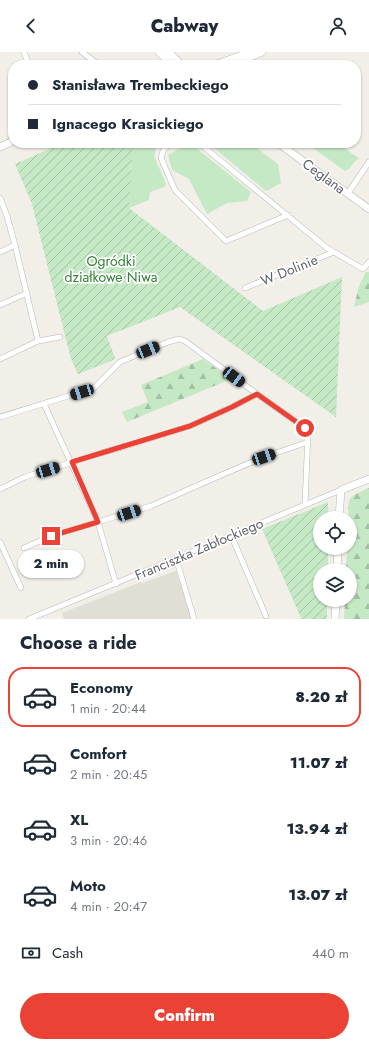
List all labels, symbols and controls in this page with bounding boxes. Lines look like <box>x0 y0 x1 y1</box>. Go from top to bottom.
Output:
text: Cabway <box>151 13 218 39</box>
icon: back <box>20 15 42 37</box>
icon: person <box>327 15 349 37</box>
text: Stanisława Trembeckiego <box>52 74 229 96</box>
text: Ignacego Krasickiego <box>52 113 204 135</box>
street label: Ceglana <box>298 154 350 198</box>
street label: W Dolinie <box>257 249 321 291</box>
park label: Ogródki działkowe Niwa <box>65 251 157 287</box>
car <box>135 340 161 360</box>
car <box>221 365 247 389</box>
car <box>69 383 95 401</box>
route start <box>296 419 314 437</box>
car <box>251 447 277 467</box>
car <box>35 461 61 479</box>
car <box>116 504 142 522</box>
map controls <box>313 511 357 607</box>
button: locate <box>313 511 357 555</box>
street label: Franciszka Zabłockiego <box>132 513 267 585</box>
route end <box>42 527 60 545</box>
callout: 2 min <box>18 550 84 578</box>
text: 2 min <box>34 554 68 573</box>
button: layers <box>313 563 357 607</box>
text: Choose a ride <box>20 630 137 656</box>
text: Economy <box>70 677 133 699</box>
icon: car <box>22 679 58 715</box>
text: 8.20 zł <box>295 686 347 708</box>
text: 1 min · 20:44 <box>70 699 146 718</box>
text: Comfort <box>70 743 127 765</box>
icon: car <box>22 745 58 781</box>
text: 11.07 zł <box>290 752 347 774</box>
text: 2 min · 20:45 <box>70 765 147 784</box>
text: XL <box>70 809 88 831</box>
icon: car <box>22 811 58 847</box>
text: 13.94 zł <box>286 818 347 840</box>
text: 3 min · 20:46 <box>70 831 147 850</box>
text: Moto <box>70 875 106 897</box>
icon: car <box>22 877 58 913</box>
text: 13.07 zł <box>288 884 347 906</box>
text: 4 min · 20:47 <box>70 897 147 916</box>
icon: cash <box>20 942 42 964</box>
text: Cash <box>52 942 83 964</box>
text: 440 m <box>312 944 349 963</box>
button: Confirm <box>20 993 349 1039</box>

